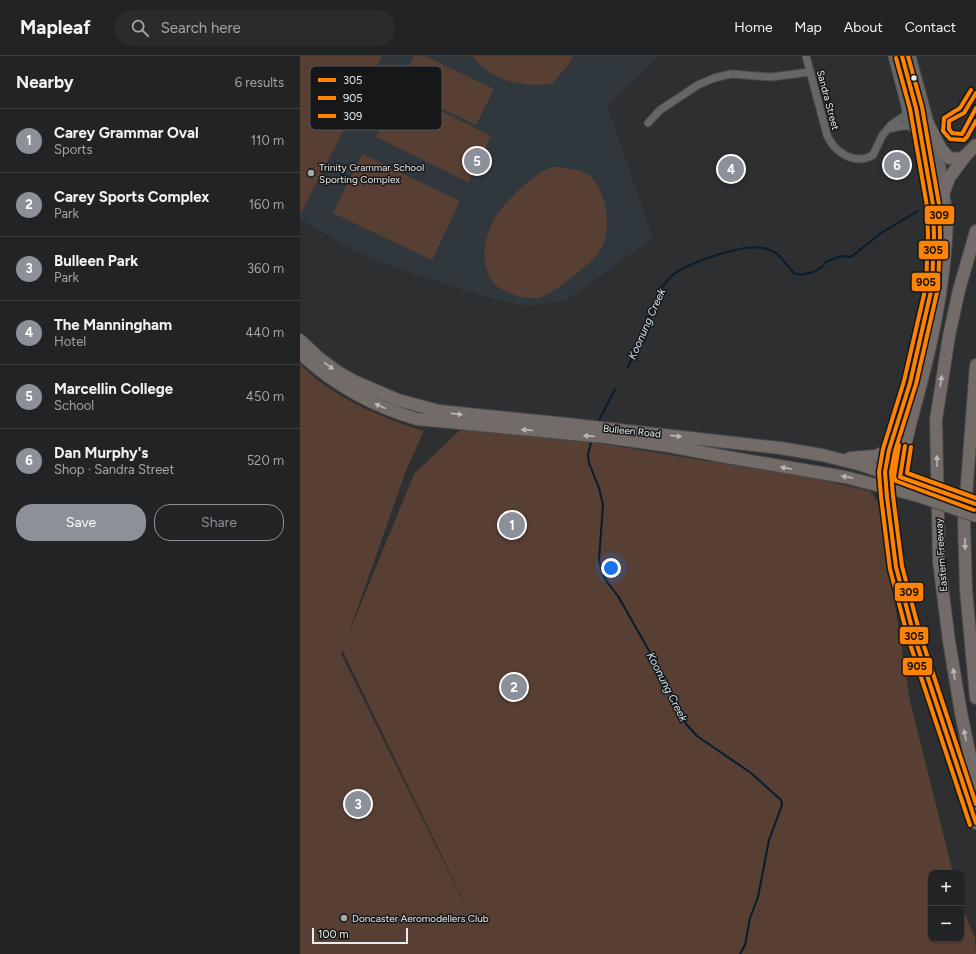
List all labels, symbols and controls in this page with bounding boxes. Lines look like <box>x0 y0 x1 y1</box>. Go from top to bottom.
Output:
search box <box>115 10 395 46</box>
text: Mapleaf <box>20 16 91 39</box>
icon: search <box>129 17 151 39</box>
text: Search here <box>161 19 241 37</box>
text: Home <box>734 19 773 36</box>
text: Map <box>795 19 822 36</box>
text: About <box>844 19 883 36</box>
text: Contact <box>905 19 956 36</box>
legend <box>310 66 442 130</box>
street label: Sandra Street <box>814 69 842 132</box>
text: Nearby <box>16 72 74 92</box>
unlabelled marker <box>909 73 919 83</box>
text: 305 <box>343 74 362 87</box>
text: 6 results <box>235 75 284 90</box>
text: 905 <box>343 92 363 105</box>
text: 309 <box>343 110 362 123</box>
text: Carey Grammar Oval <box>54 124 199 142</box>
text: 1 <box>26 133 32 148</box>
text: 110 m <box>251 133 284 148</box>
text: Sports <box>54 142 93 157</box>
pin: 5 <box>464 146 490 176</box>
pin: 6 <box>884 150 910 180</box>
pin: 4 <box>718 154 744 184</box>
place label: Trinity Grammar School Sporting Complex <box>319 161 424 186</box>
marker: Trinity Grammar School Sporting Complex <box>306 168 316 178</box>
text: Carey Sports Complex <box>54 188 209 206</box>
text: 2 <box>25 197 33 212</box>
text: 160 m <box>249 197 284 212</box>
line badge: 309 <box>924 205 955 225</box>
text: Park <box>54 206 79 221</box>
text: 309 <box>929 209 949 222</box>
line badge: 305 <box>918 240 949 260</box>
text: 305 <box>923 244 943 257</box>
text: Bulleen Park <box>54 252 138 270</box>
text: 3 <box>25 261 33 276</box>
text: 360 m <box>247 261 284 276</box>
text: Park <box>54 270 79 285</box>
line badge: 905 <box>911 272 941 292</box>
text: 905 <box>916 276 936 289</box>
water label: Koonung Creek <box>626 286 669 361</box>
text: The Manningham <box>54 316 172 334</box>
text: 4 <box>25 325 33 340</box>
text: 440 m <box>245 325 284 340</box>
text: Hotel <box>54 334 86 349</box>
one-way arrow <box>324 362 335 370</box>
one-way arrow <box>938 375 944 387</box>
text: Marcellin College <box>54 380 173 398</box>
text: 5 <box>25 389 33 404</box>
text: 450 m <box>246 389 284 404</box>
text: School <box>54 398 94 413</box>
one-way arrow <box>374 403 385 409</box>
one-way arrow <box>451 411 463 417</box>
street label: Bulleen Road <box>602 421 662 441</box>
one-way arrow <box>521 427 533 434</box>
one-way arrow <box>583 432 595 439</box>
one-way arrow <box>670 433 682 439</box>
text: Dan Murphy's <box>54 444 148 462</box>
text: 6 <box>25 453 33 468</box>
text: 520 m <box>247 453 284 468</box>
one-way arrow <box>934 454 940 467</box>
text: Shop · Sandra Street <box>54 462 174 477</box>
one-way arrow <box>780 465 792 471</box>
one-way arrow <box>841 474 853 480</box>
button: Save <box>16 504 146 541</box>
button: Share <box>154 504 284 541</box>
pin: 1 <box>499 510 525 540</box>
street label: Eastern Freeway <box>932 517 950 592</box>
one-way arrow <box>961 538 968 550</box>
your location <box>601 558 621 578</box>
line badge: 309 <box>894 582 924 602</box>
text: 309 <box>899 586 919 599</box>
line badge: 305 <box>899 626 929 645</box>
text: 305 <box>904 630 924 643</box>
water label: Koonung Creek <box>644 650 690 724</box>
line badge: 905 <box>902 657 933 676</box>
text: 905 <box>907 660 927 673</box>
one-way arrow <box>951 668 957 680</box>
pin: 2 <box>501 672 527 702</box>
one-way arrow <box>962 729 968 741</box>
pin: 3 <box>345 789 371 819</box>
map controls <box>928 870 964 942</box>
button: + <box>928 870 964 906</box>
button: − <box>928 906 964 942</box>
place label: Doncaster Aeromodellers Club <box>352 912 489 925</box>
marker: Doncaster Aeromodellers Club <box>339 913 349 923</box>
scale bar <box>312 926 408 945</box>
text: 100 m <box>318 928 349 941</box>

